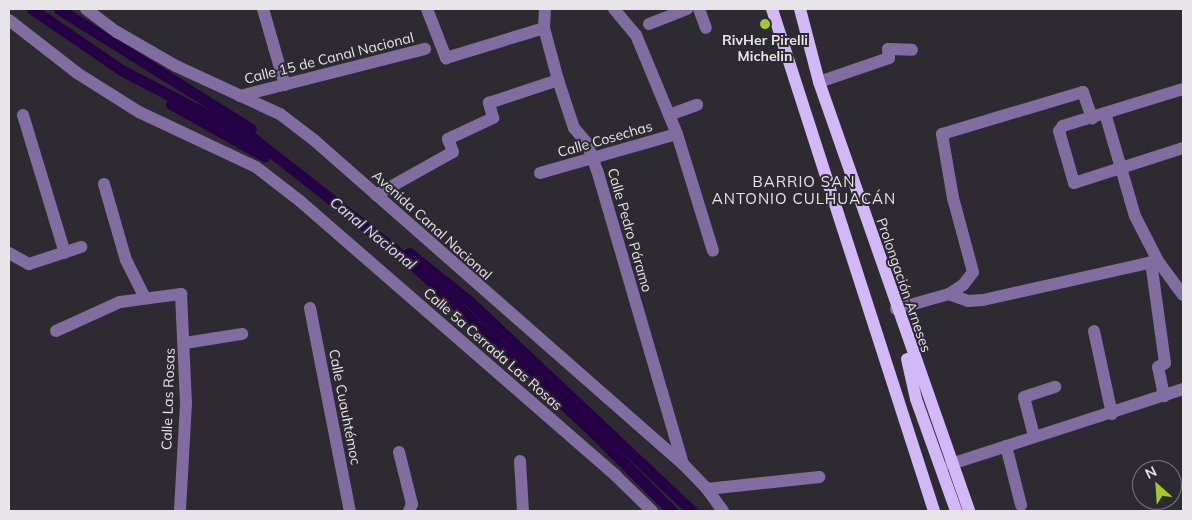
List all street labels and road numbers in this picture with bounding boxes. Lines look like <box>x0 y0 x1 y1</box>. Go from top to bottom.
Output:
street label: Calle 15 de Canal Nacional <box>242 29 416 87</box>
street label: Calle Cosechas <box>556 117 654 161</box>
street label: Calle Pedro Páramo <box>604 166 656 294</box>
street label: Avenida Canal Nacional <box>369 167 495 283</box>
street label: Prolongación Arneses <box>873 216 935 354</box>
street label: Calle 5a Cerrada Las Rosas <box>420 284 566 414</box>
street label: Calle Las Rosas <box>158 348 178 450</box>
street label: Calle Cuauhtémoc <box>326 348 364 466</box>

